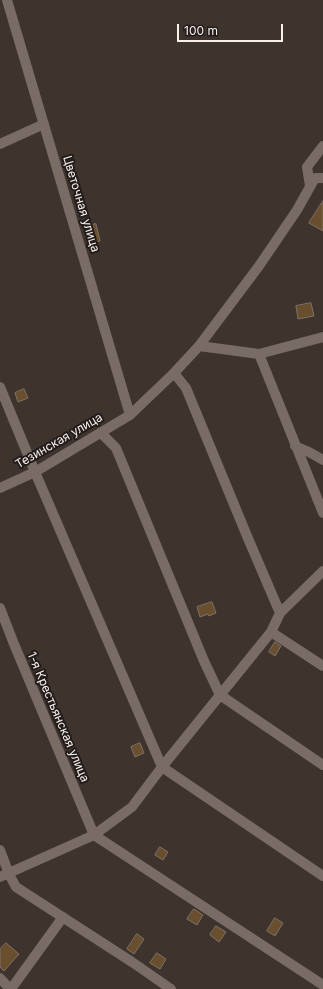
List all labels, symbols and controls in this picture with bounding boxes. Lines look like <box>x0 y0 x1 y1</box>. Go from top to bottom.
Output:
scale bar <box>179 16 285 42</box>
text: 100 m <box>184 23 218 38</box>
street label: Цветочная улица <box>59 154 103 254</box>
street label: Тезинская улица <box>13 410 105 472</box>
street label: 1-я Крестьянская улица <box>24 650 92 784</box>

